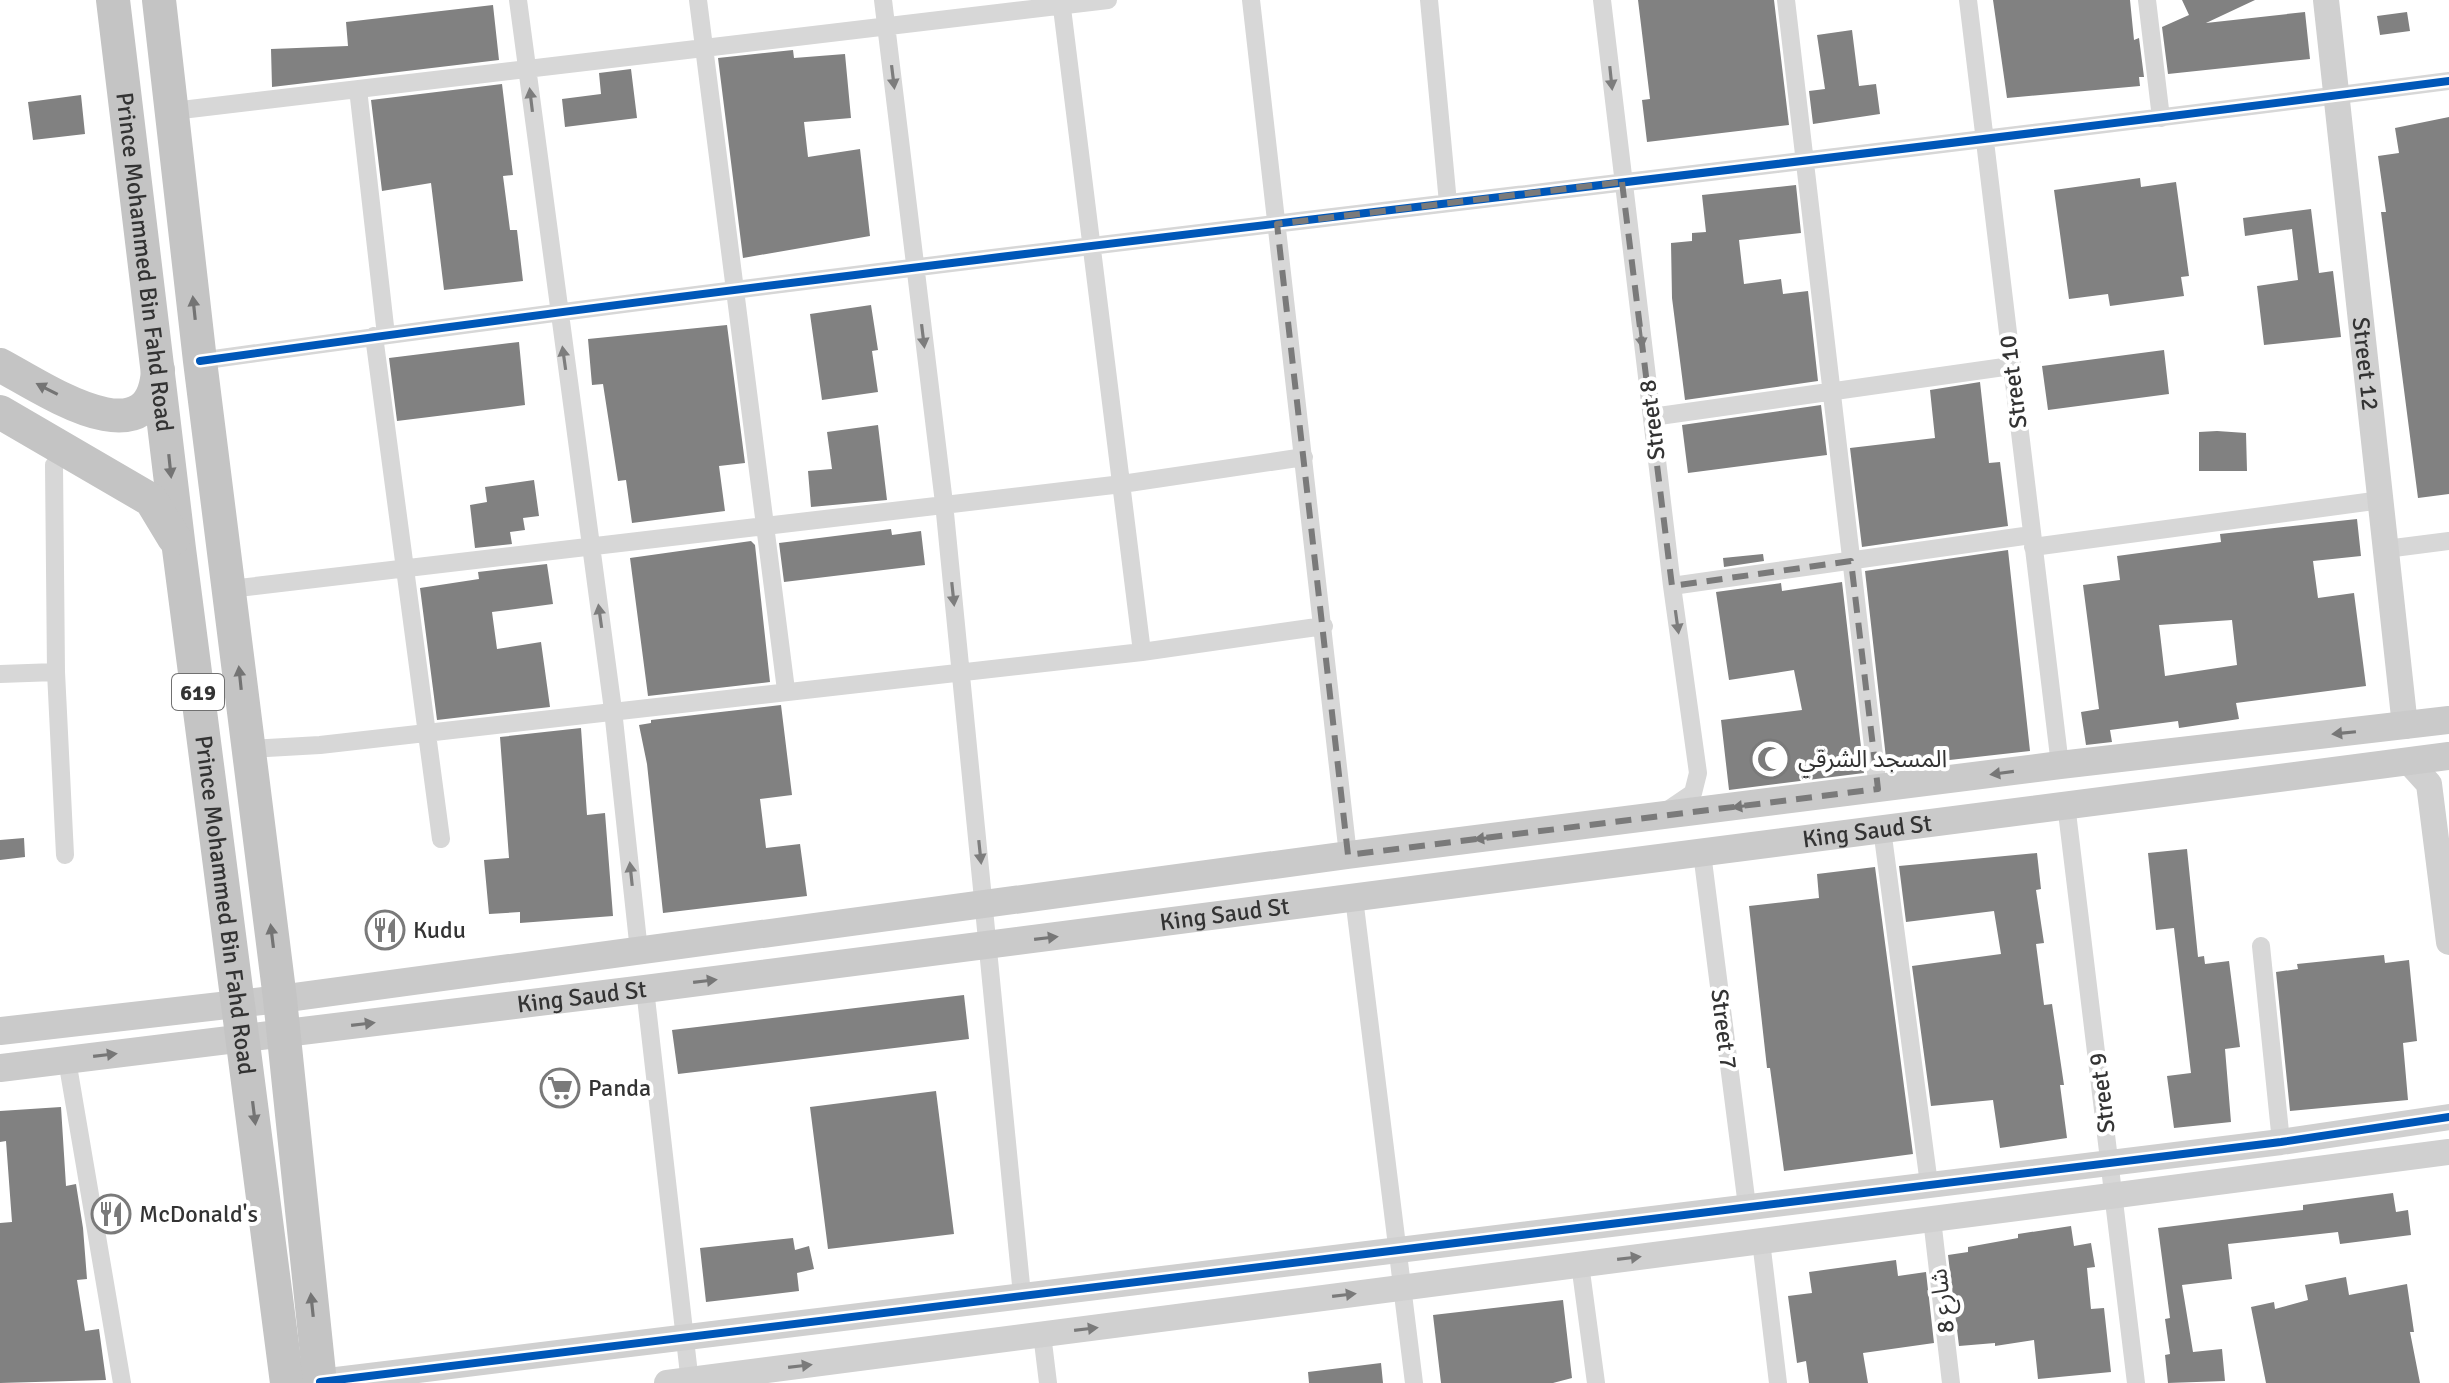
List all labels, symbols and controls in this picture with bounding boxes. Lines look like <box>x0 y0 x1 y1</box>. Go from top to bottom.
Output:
one-way arrow <box>887 65 900 90</box>
one-way arrow <box>1604 65 1617 90</box>
one-way arrow <box>524 87 537 112</box>
street label: Prince Mohammed Bin Fahd Road <box>109 91 180 434</box>
one-way arrow <box>187 296 200 321</box>
street label: Street 12 <box>2346 316 2386 412</box>
one-way arrow <box>917 323 930 348</box>
one-way arrow <box>1635 324 1648 349</box>
street label: Street 10 <box>1992 334 2034 430</box>
one-way arrow <box>557 345 570 370</box>
street label: Street 8 <box>1632 378 1672 462</box>
one-way arrow <box>35 382 58 396</box>
one-way arrow <box>164 454 177 479</box>
one-way arrow <box>947 582 960 607</box>
one-way arrow <box>593 603 606 628</box>
one-way arrow <box>1671 609 1684 634</box>
one-way arrow <box>233 665 246 690</box>
road number: 619 <box>172 674 224 710</box>
one-way arrow <box>2331 726 2356 739</box>
street label: Prince Mohammed Bin Fahd Road <box>188 734 262 1077</box>
mosque icon: المسجد الشرقي <box>1749 738 1791 780</box>
place label: المسجد الشرقي <box>1798 744 1947 778</box>
one-way arrow <box>1989 766 2014 779</box>
one-way arrow <box>1731 800 1756 813</box>
street label: King Saud St <box>1800 808 1934 854</box>
one-way arrow <box>1473 832 1498 845</box>
one-way arrow <box>974 840 987 865</box>
one-way arrow <box>624 861 637 886</box>
street label: King Saud St <box>1158 891 1291 937</box>
restaurant icon: Kudu <box>364 909 406 951</box>
place label: Kudu <box>413 915 466 945</box>
one-way arrow <box>265 923 278 948</box>
one-way arrow <box>1034 931 1059 944</box>
street label: King Saud St <box>515 974 648 1020</box>
one-way arrow <box>693 975 718 988</box>
street label: Street 7 <box>1704 987 1744 1071</box>
one-way arrow <box>351 1017 376 1030</box>
one-way arrow <box>93 1049 118 1062</box>
street label: Street 9 <box>2082 1051 2122 1135</box>
supermarket icon: Panda <box>539 1067 581 1109</box>
place label: Panda <box>588 1073 651 1103</box>
one-way arrow <box>247 1101 260 1126</box>
restaurant icon: McDonald's <box>90 1193 132 1235</box>
place label: McDonald's <box>139 1199 258 1229</box>
one-way arrow <box>1617 1251 1642 1264</box>
street label: شارع 8 <box>1923 1267 1963 1335</box>
one-way arrow <box>1332 1289 1357 1302</box>
one-way arrow <box>306 1292 319 1317</box>
one-way arrow <box>1074 1322 1099 1335</box>
one-way arrow <box>788 1359 813 1372</box>

